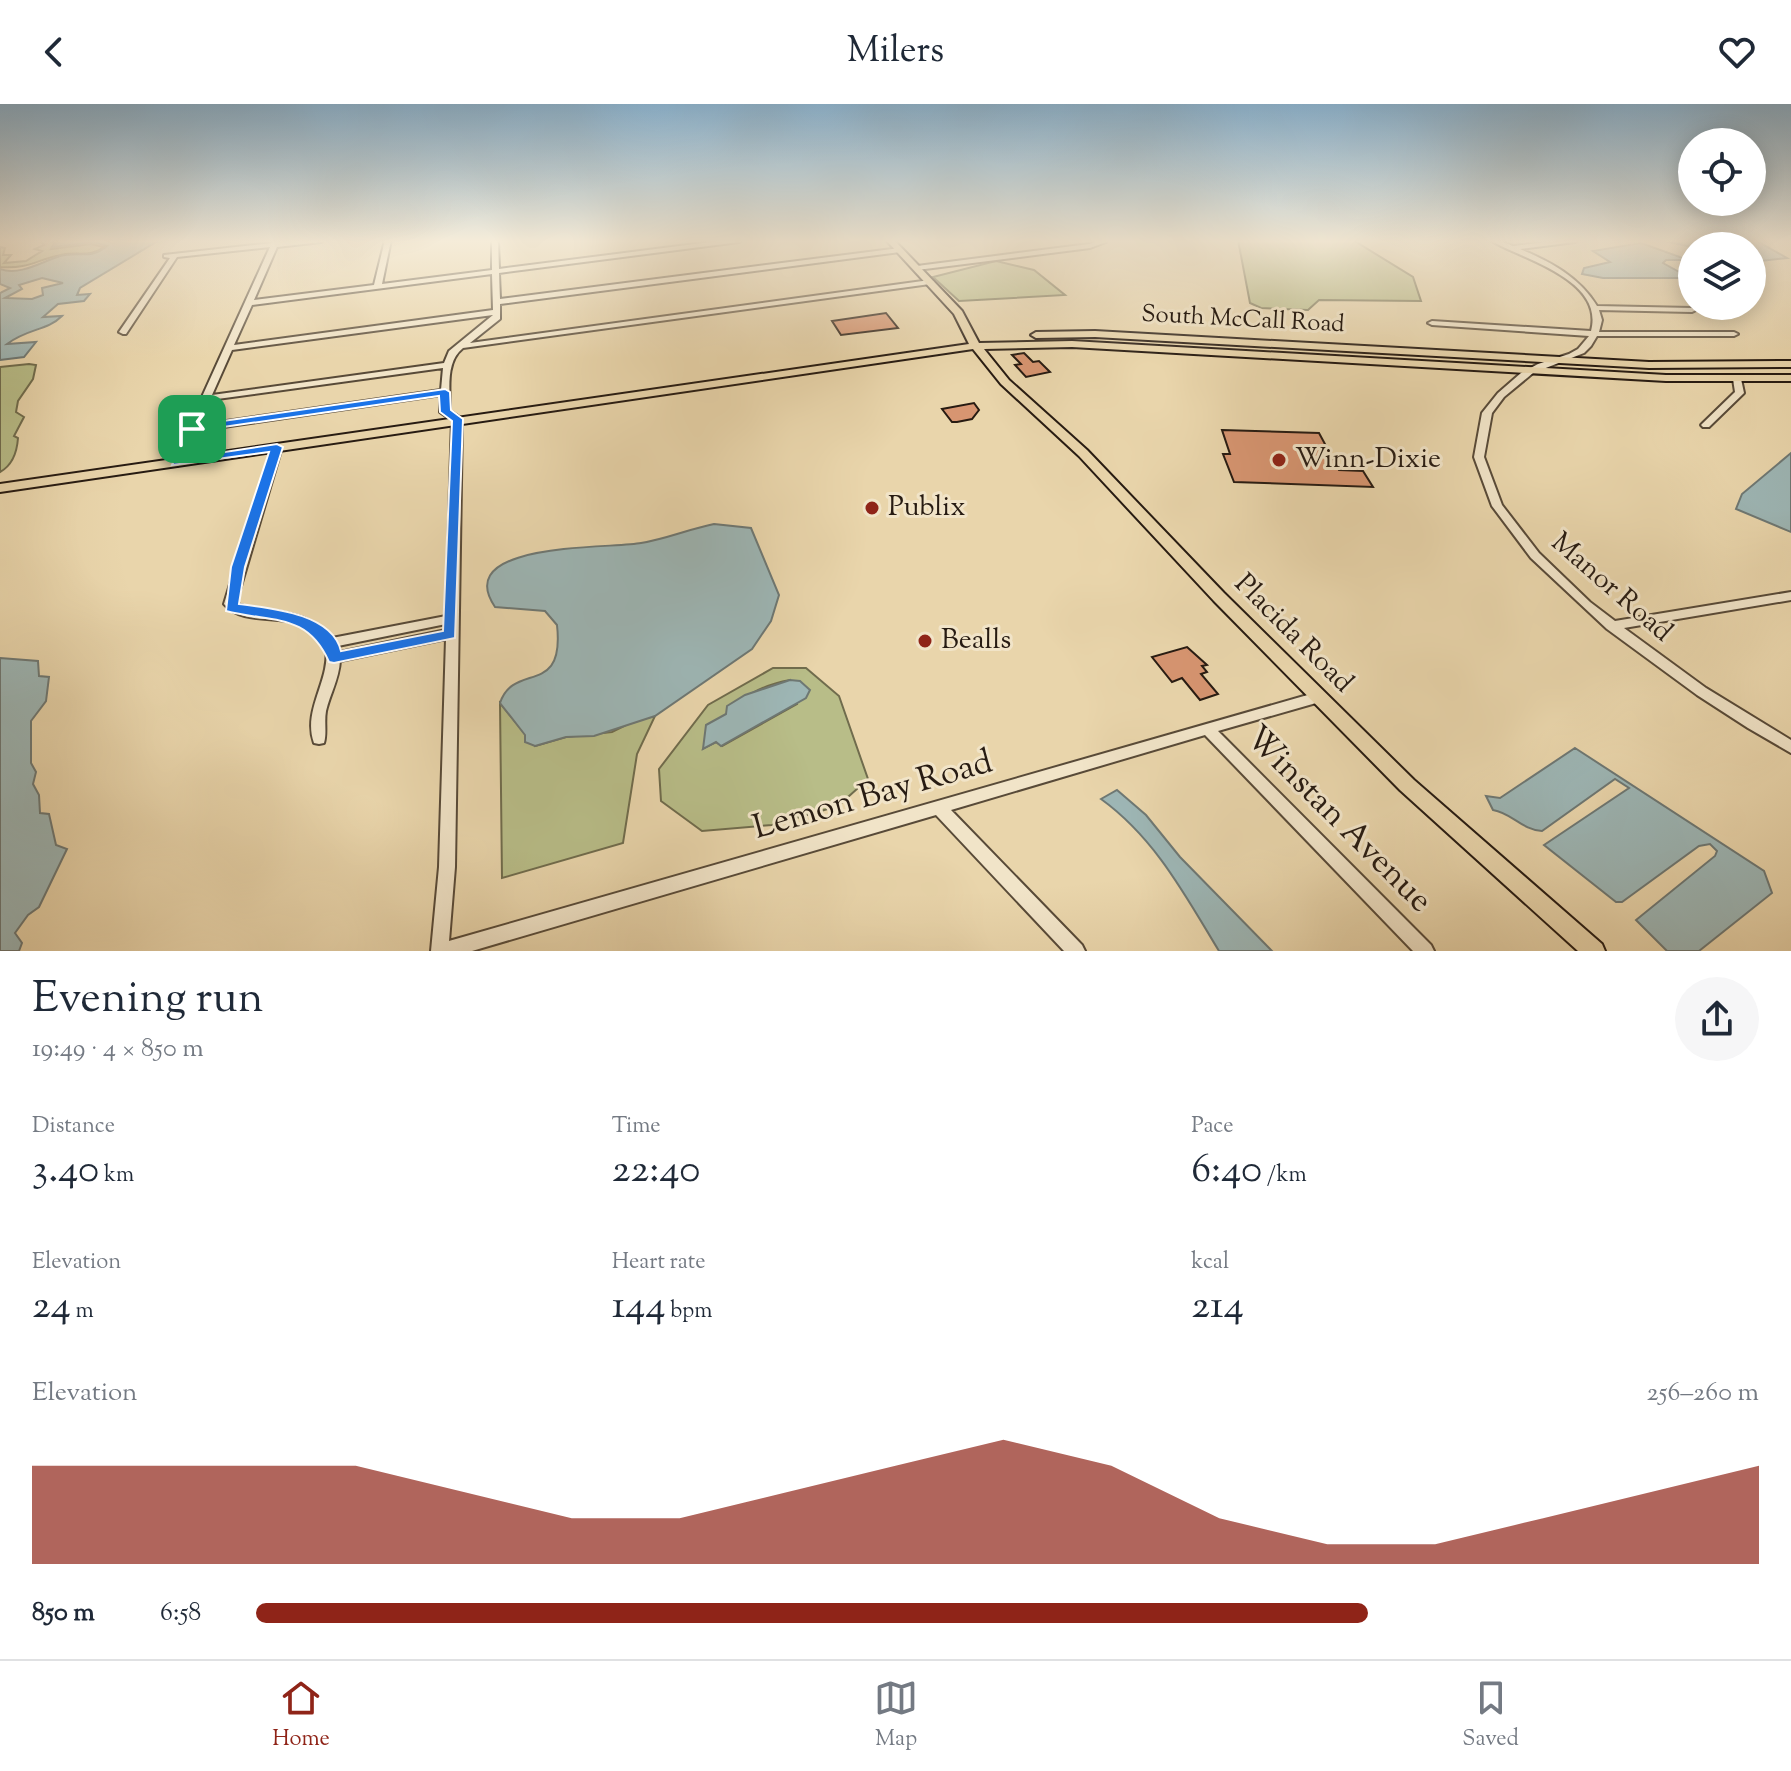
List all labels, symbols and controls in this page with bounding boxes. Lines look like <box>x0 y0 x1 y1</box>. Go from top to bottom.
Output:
text: Milers <box>847 26 944 78</box>
icon: back <box>32 30 76 74</box>
icon: heart <box>1715 30 1759 74</box>
map controls <box>1678 128 1766 320</box>
button: locate <box>1678 128 1766 216</box>
button: layers <box>1678 232 1766 320</box>
street label: South McCall Road <box>1140 298 1346 342</box>
pin <box>158 395 226 463</box>
icon: arrive <box>170 407 214 451</box>
place label: Winn-Dixie <box>1295 440 1441 480</box>
marker: Winn-Dixie <box>1270 451 1288 469</box>
place label: Publix <box>888 488 966 528</box>
marker: Publix <box>863 499 881 517</box>
street label: Manor Road <box>1541 524 1681 652</box>
street label: Placida Road <box>1224 565 1362 703</box>
place label: Bealls <box>941 621 1011 661</box>
marker: Bealls <box>916 632 934 650</box>
street label: Winstan Avenue <box>1233 715 1443 925</box>
street label: Lemon Bay Road <box>747 738 999 854</box>
text: Evening run <box>32 969 264 1032</box>
button: share <box>1675 977 1759 1061</box>
text: 19:49 · 4 × 850 m <box>32 1031 204 1068</box>
text: Distance <box>32 1111 115 1143</box>
text: Time <box>612 1111 661 1143</box>
text: Pace <box>1191 1111 1233 1143</box>
text: 3.40 <box>32 1143 99 1200</box>
text: 22:40 <box>612 1143 700 1200</box>
text: 6:40 <box>1191 1143 1262 1200</box>
text: km <box>99 1160 134 1192</box>
text: /km <box>1262 1160 1307 1192</box>
text: Elevation <box>32 1247 121 1279</box>
text: Heart rate <box>612 1247 706 1279</box>
text: kcal <box>1191 1247 1229 1279</box>
text: 24 <box>32 1279 71 1336</box>
text: 144 <box>612 1279 666 1336</box>
text: 214 <box>1191 1279 1244 1336</box>
text: m <box>71 1296 94 1328</box>
text: bpm <box>666 1296 712 1328</box>
text: Elevation <box>32 1375 137 1412</box>
text: 256–260 m <box>1646 1375 1759 1412</box>
text: 850 m <box>32 1595 95 1632</box>
text: 6:58 <box>160 1595 201 1632</box>
tab: Home <box>272 1676 330 1756</box>
tab: Map <box>874 1676 918 1756</box>
tab: Saved <box>1462 1676 1519 1756</box>

